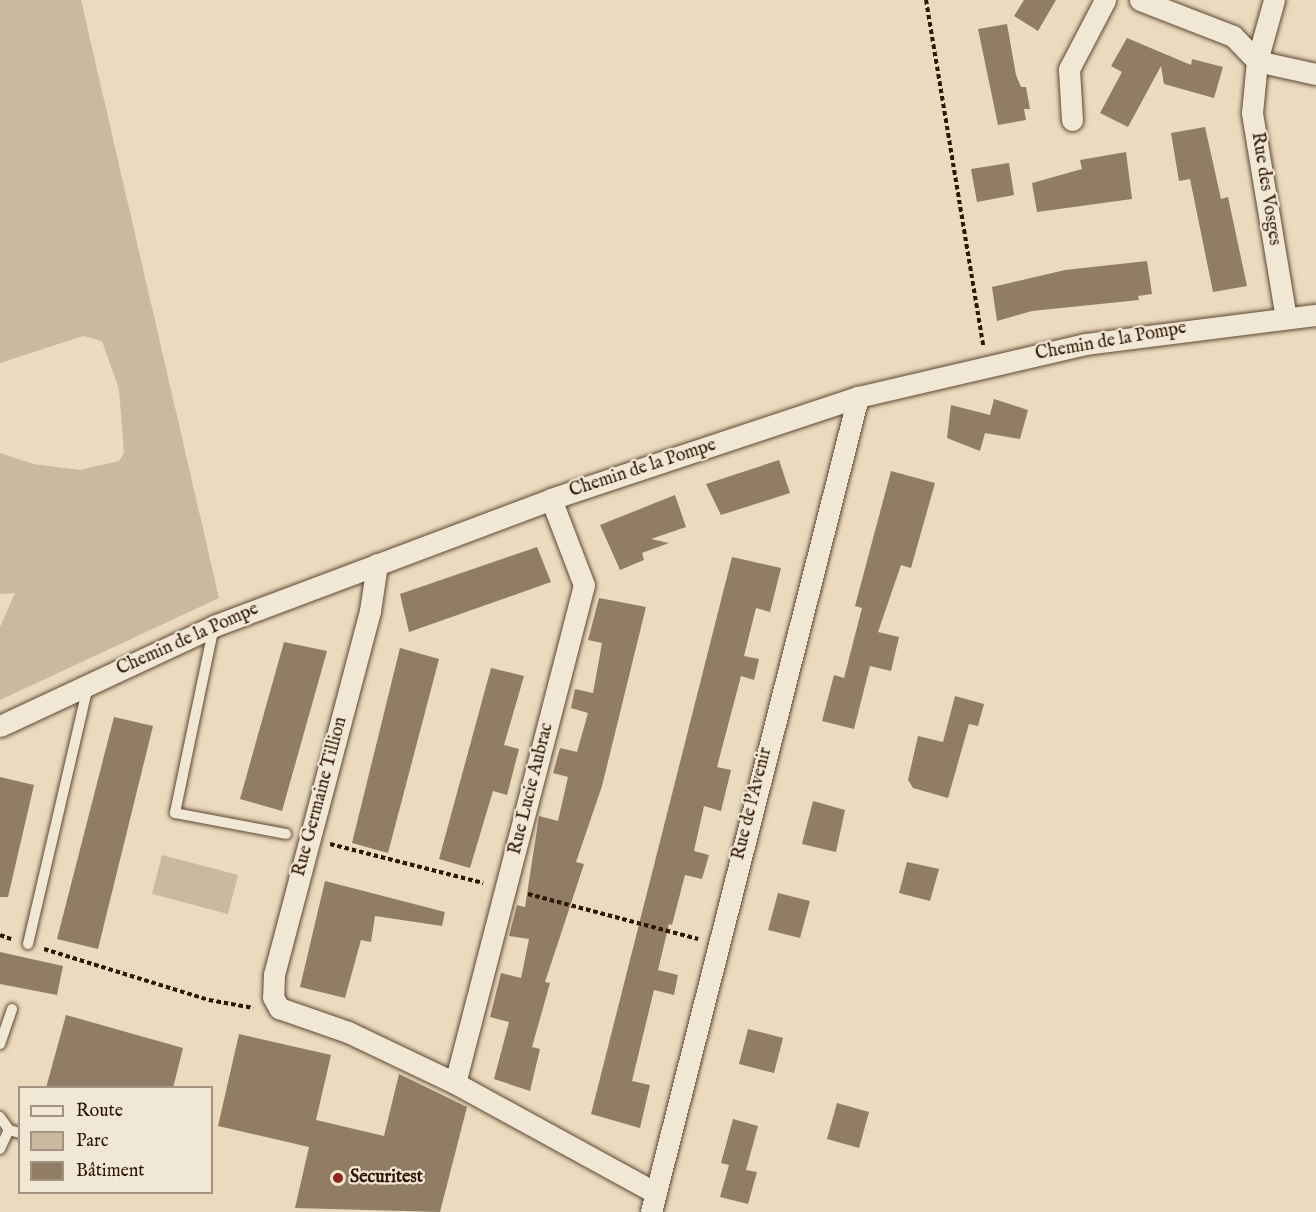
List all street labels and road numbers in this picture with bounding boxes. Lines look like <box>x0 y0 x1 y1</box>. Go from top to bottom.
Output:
street label: Rue des Vosges <box>1245 131 1285 247</box>
street label: Chemin de la Pompe <box>1034 318 1188 366</box>
street label: Chemin de la Pompe <box>567 435 719 503</box>
street label: Chemin de la Pompe <box>114 599 262 681</box>
street label: Rue Germaine Tillion <box>289 715 353 879</box>
street label: Rue Lucie Aubrac <box>505 721 559 857</box>
street label: Rue de l'Avenir <box>729 746 777 862</box>

